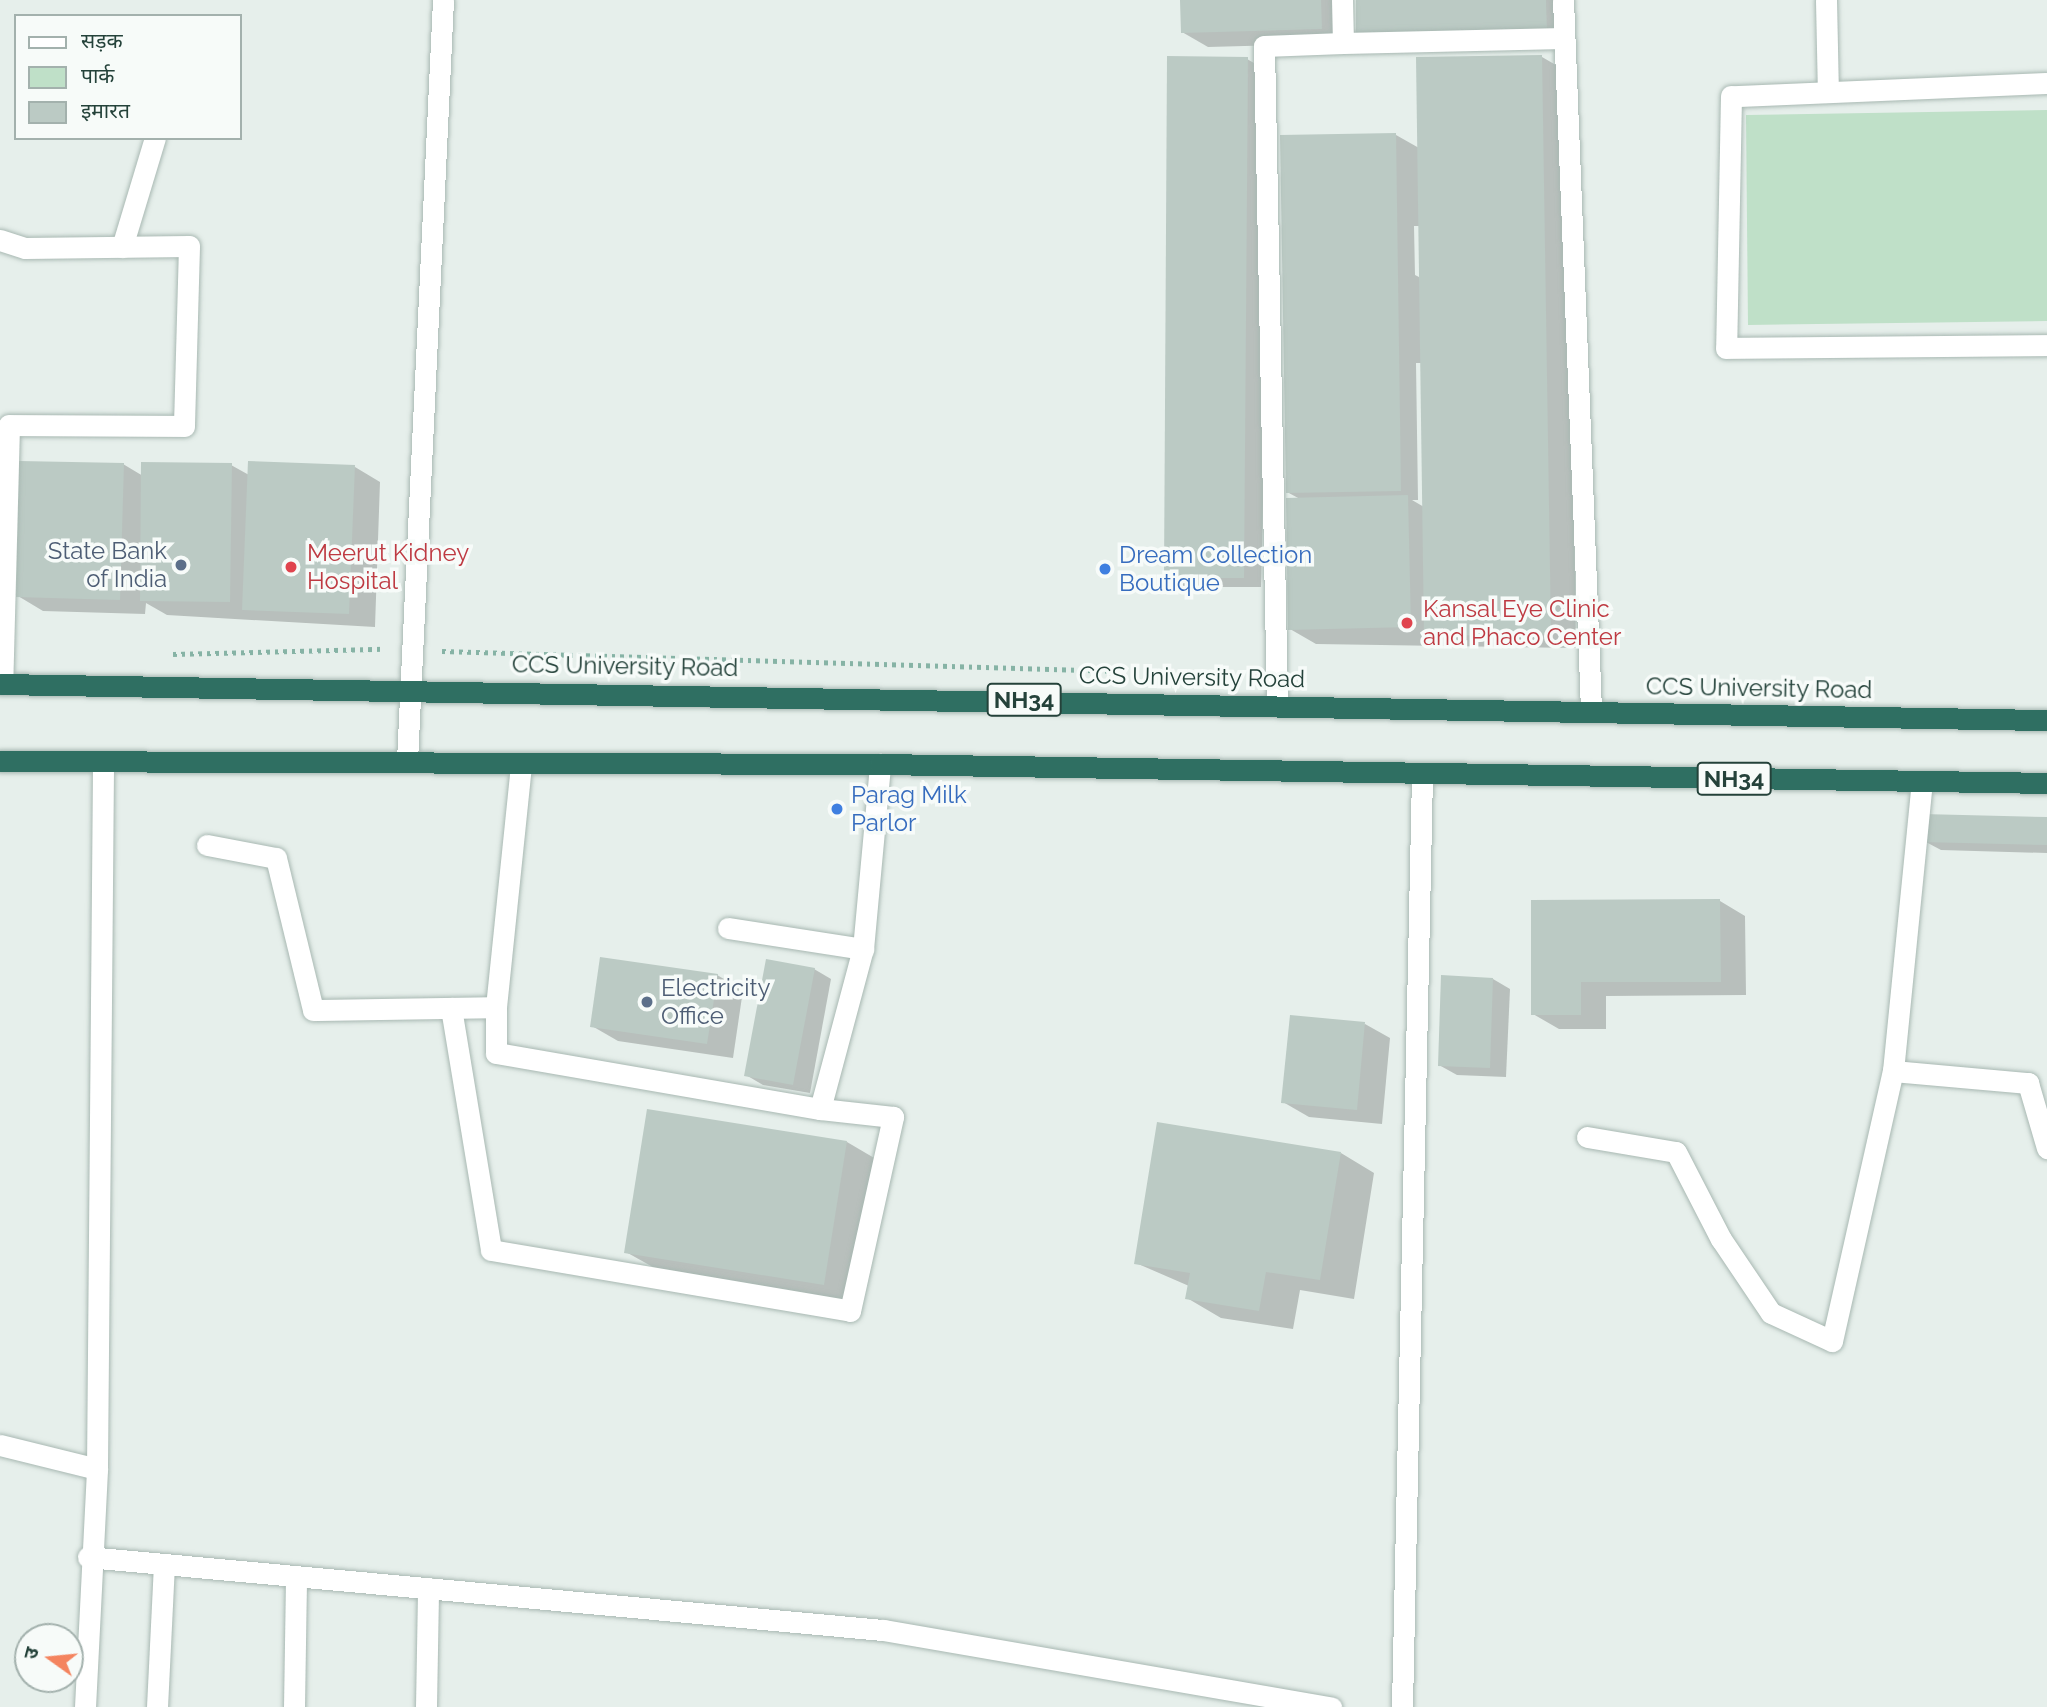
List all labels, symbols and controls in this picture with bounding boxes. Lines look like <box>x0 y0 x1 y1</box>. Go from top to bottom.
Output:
legend <box>14 14 242 140</box>
text: सड़क <box>81 28 123 53</box>
text: पार्क <box>81 63 115 88</box>
text: इमारत <box>81 98 130 123</box>
place label: State Bank of India <box>48 537 167 593</box>
place label: Meerut Kidney Hospital <box>307 539 469 595</box>
place label: Dream Collection Boutique <box>1119 541 1312 597</box>
marker: State Bank of India <box>173 557 189 573</box>
marker: Meerut Kidney Hospital <box>281 557 301 577</box>
marker: Dream Collection Boutique <box>1097 561 1113 577</box>
place label: Kansal Eye Clinic and Phaco Center <box>1423 595 1621 651</box>
marker: Kansal Eye Clinic and Phaco Center <box>1397 613 1417 633</box>
street label: CCS University Road <box>511 650 739 682</box>
street label: CCS University Road <box>1078 661 1306 693</box>
street label: CCS University Road <box>1645 672 1873 704</box>
road number: NH34 <box>986 680 1062 720</box>
road number: NH34 <box>1696 760 1772 799</box>
place label: Parag Milk Parlor <box>851 781 967 837</box>
marker: Parag Milk Parlor <box>829 801 845 817</box>
place label: Electricity Office <box>661 974 771 1030</box>
marker: Electricity Office <box>639 994 655 1010</box>
north arrow <box>14 1623 84 1693</box>
text: उ <box>19 1645 43 1661</box>

